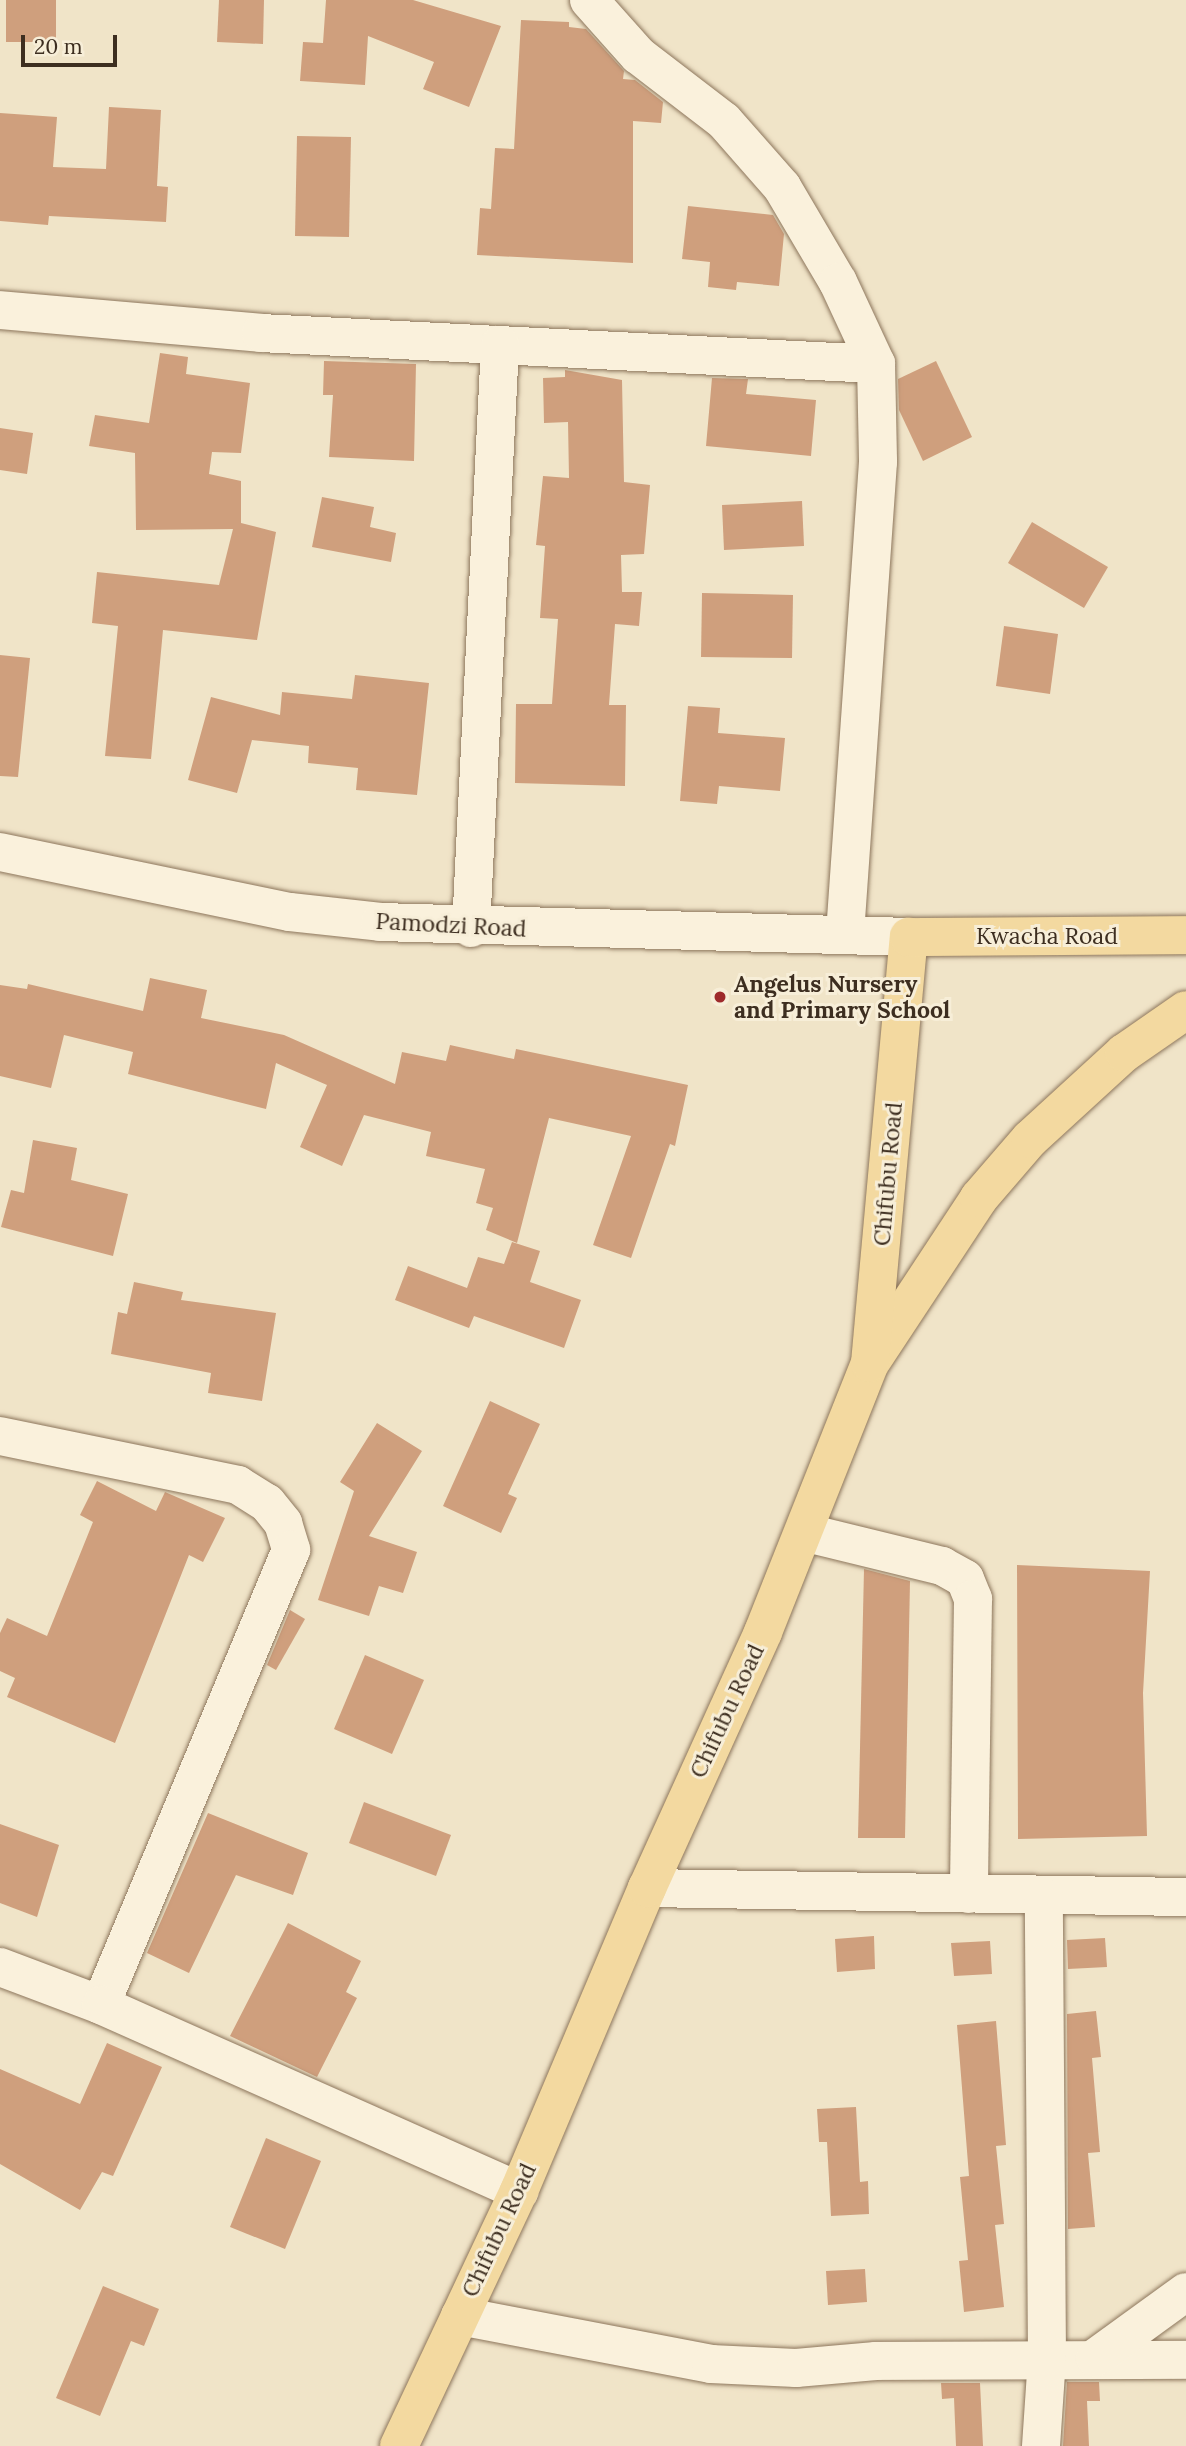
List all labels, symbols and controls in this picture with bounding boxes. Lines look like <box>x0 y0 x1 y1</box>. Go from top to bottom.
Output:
scale bar <box>24 21 121 65</box>
text: 20 m <box>34 33 83 60</box>
street label: Pamodzi Road <box>375 907 527 943</box>
street label: Kwacha Road <box>976 922 1118 950</box>
place label: Angelus Nursery and Primary School <box>734 970 950 1024</box>
marker: Angelus Nursery and Primary School <box>712 989 728 1005</box>
street label: Chifubu Road <box>868 1101 908 1247</box>
street label: Chifubu Road <box>684 1640 770 1782</box>
street label: Chifubu Road <box>456 2159 542 2301</box>

